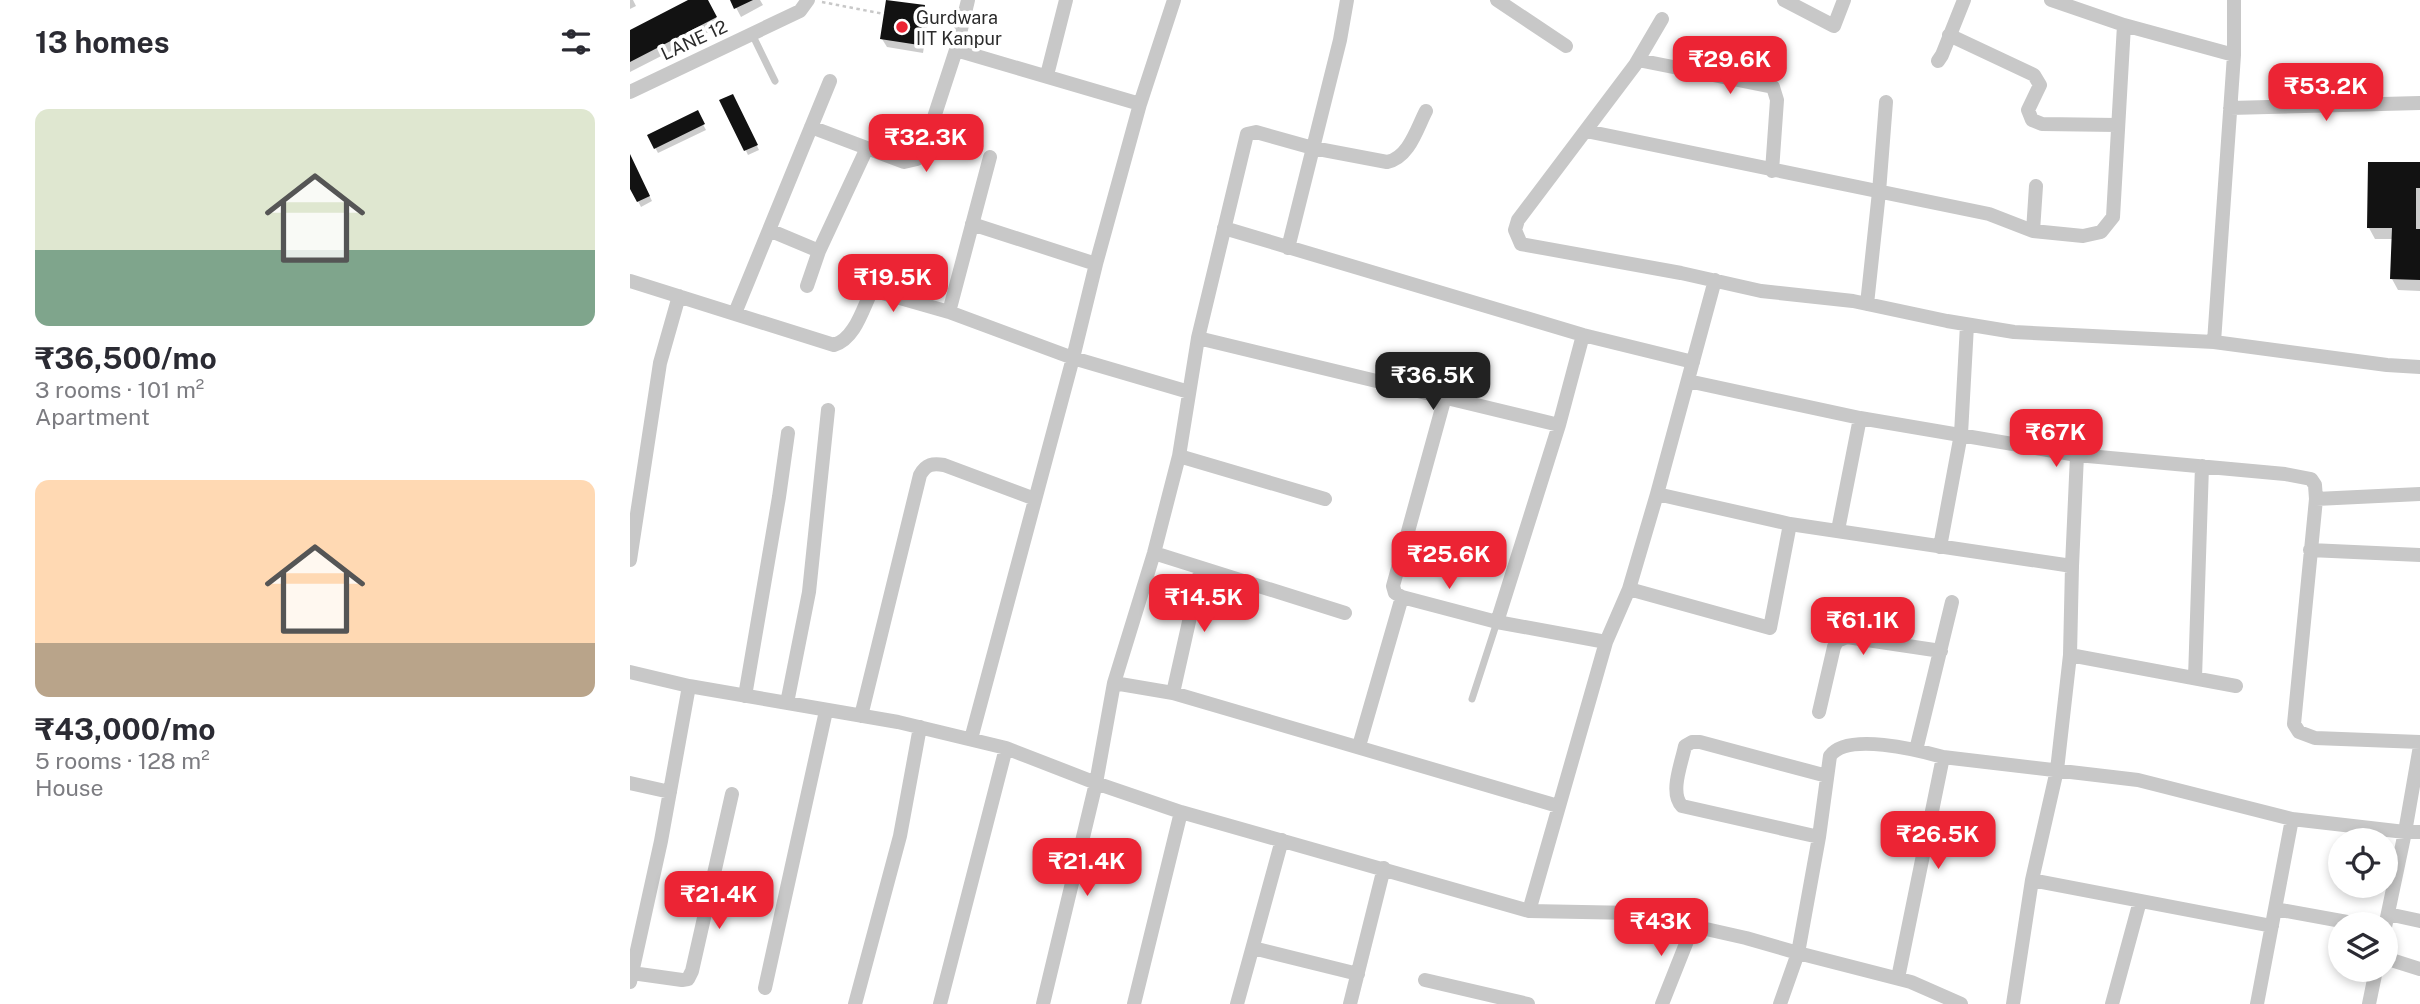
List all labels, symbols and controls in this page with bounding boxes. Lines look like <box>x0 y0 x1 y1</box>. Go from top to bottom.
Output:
place label: Gurdwara IIT Kanpur <box>916 7 1002 49</box>
street label: LANE 12 <box>658 16 730 64</box>
marker: Gurdwara IIT Kanpur <box>894 19 910 35</box>
icon: filters <box>557 23 595 61</box>
text: 13 homes <box>35 24 170 60</box>
pin: ₹29.6K <box>1673 36 1787 96</box>
text: ₹29.6K <box>1689 45 1771 72</box>
pin: ₹53.2K <box>2269 64 2383 123</box>
text: ₹53.2K <box>2284 72 2368 99</box>
pin: ₹32.3K <box>869 114 983 174</box>
text: ₹32.3K <box>885 123 967 150</box>
icon: home <box>252 155 378 281</box>
pin: ₹19.5K <box>836 254 950 314</box>
text: ₹19.5K <box>854 263 932 290</box>
text: ₹36,500/mo <box>35 340 217 376</box>
pin: ₹36.5K <box>1376 352 1490 412</box>
text: ₹36.5K <box>1391 361 1475 388</box>
text: 3 rooms · 101 m² <box>35 376 204 403</box>
text: Apartment <box>35 403 150 430</box>
pin: ₹67K <box>2015 410 2097 469</box>
text: ₹67K <box>2026 418 2086 445</box>
icon: home <box>252 526 378 652</box>
pin: ₹25.6K <box>1392 532 1506 591</box>
text: ₹25.6K <box>1408 540 1490 567</box>
pin: ₹14.5K <box>1147 574 1261 634</box>
text: ₹14.5K <box>1165 583 1243 610</box>
pin: ₹61.1K <box>1806 598 1920 657</box>
text: ₹61.1K <box>1827 606 1899 633</box>
text: ₹43,000/mo <box>35 711 216 747</box>
text: 5 rooms · 128 m² <box>35 747 210 774</box>
text: House <box>35 774 103 801</box>
pin: ₹26.5K <box>1881 812 1995 871</box>
text: ₹26.5K <box>1897 820 1979 847</box>
map controls <box>2328 828 2398 982</box>
button: locate <box>2328 828 2398 898</box>
pin: ₹21.4K <box>1030 838 1144 898</box>
text: ₹21.4K <box>1049 847 1125 874</box>
pin: ₹21.4K <box>662 872 776 931</box>
text: ₹21.4K <box>681 880 757 907</box>
pin: ₹43K <box>1620 898 1702 958</box>
text: ₹43K <box>1630 907 1692 934</box>
button: layers <box>2328 912 2398 982</box>

